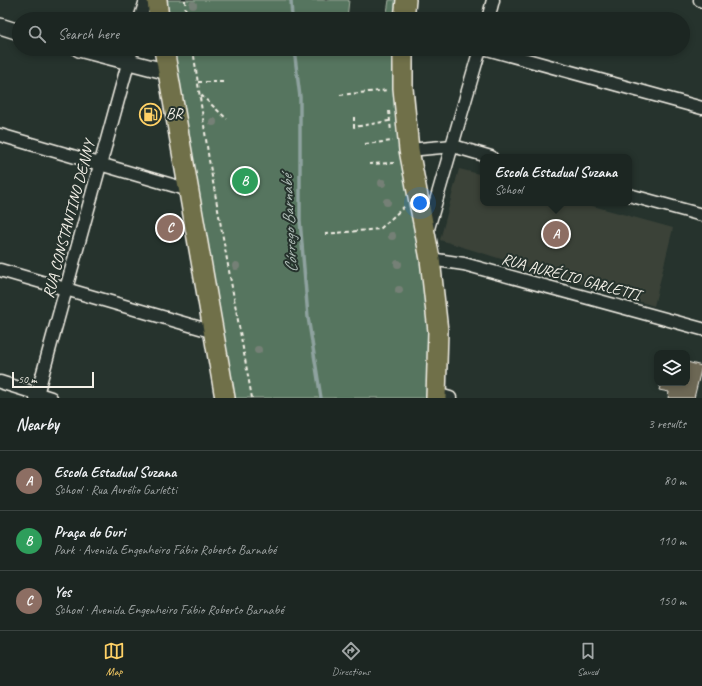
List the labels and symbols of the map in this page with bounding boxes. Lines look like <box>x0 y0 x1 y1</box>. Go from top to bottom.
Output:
fuel station icon: BR <box>138 101 164 127</box>
place label: BR <box>166 104 184 124</box>
street label: RUA CONSTANTINO DENNY <box>38 136 100 300</box>
pin: B <box>232 166 258 196</box>
water label: Córrego Barnabé <box>276 169 302 273</box>
your location <box>410 193 430 213</box>
pin: C <box>157 213 183 243</box>
pin: A <box>543 219 569 249</box>
street label: RUA AURÉLIO GARLETTI <box>500 249 646 306</box>
scale bar <box>12 370 94 389</box>

